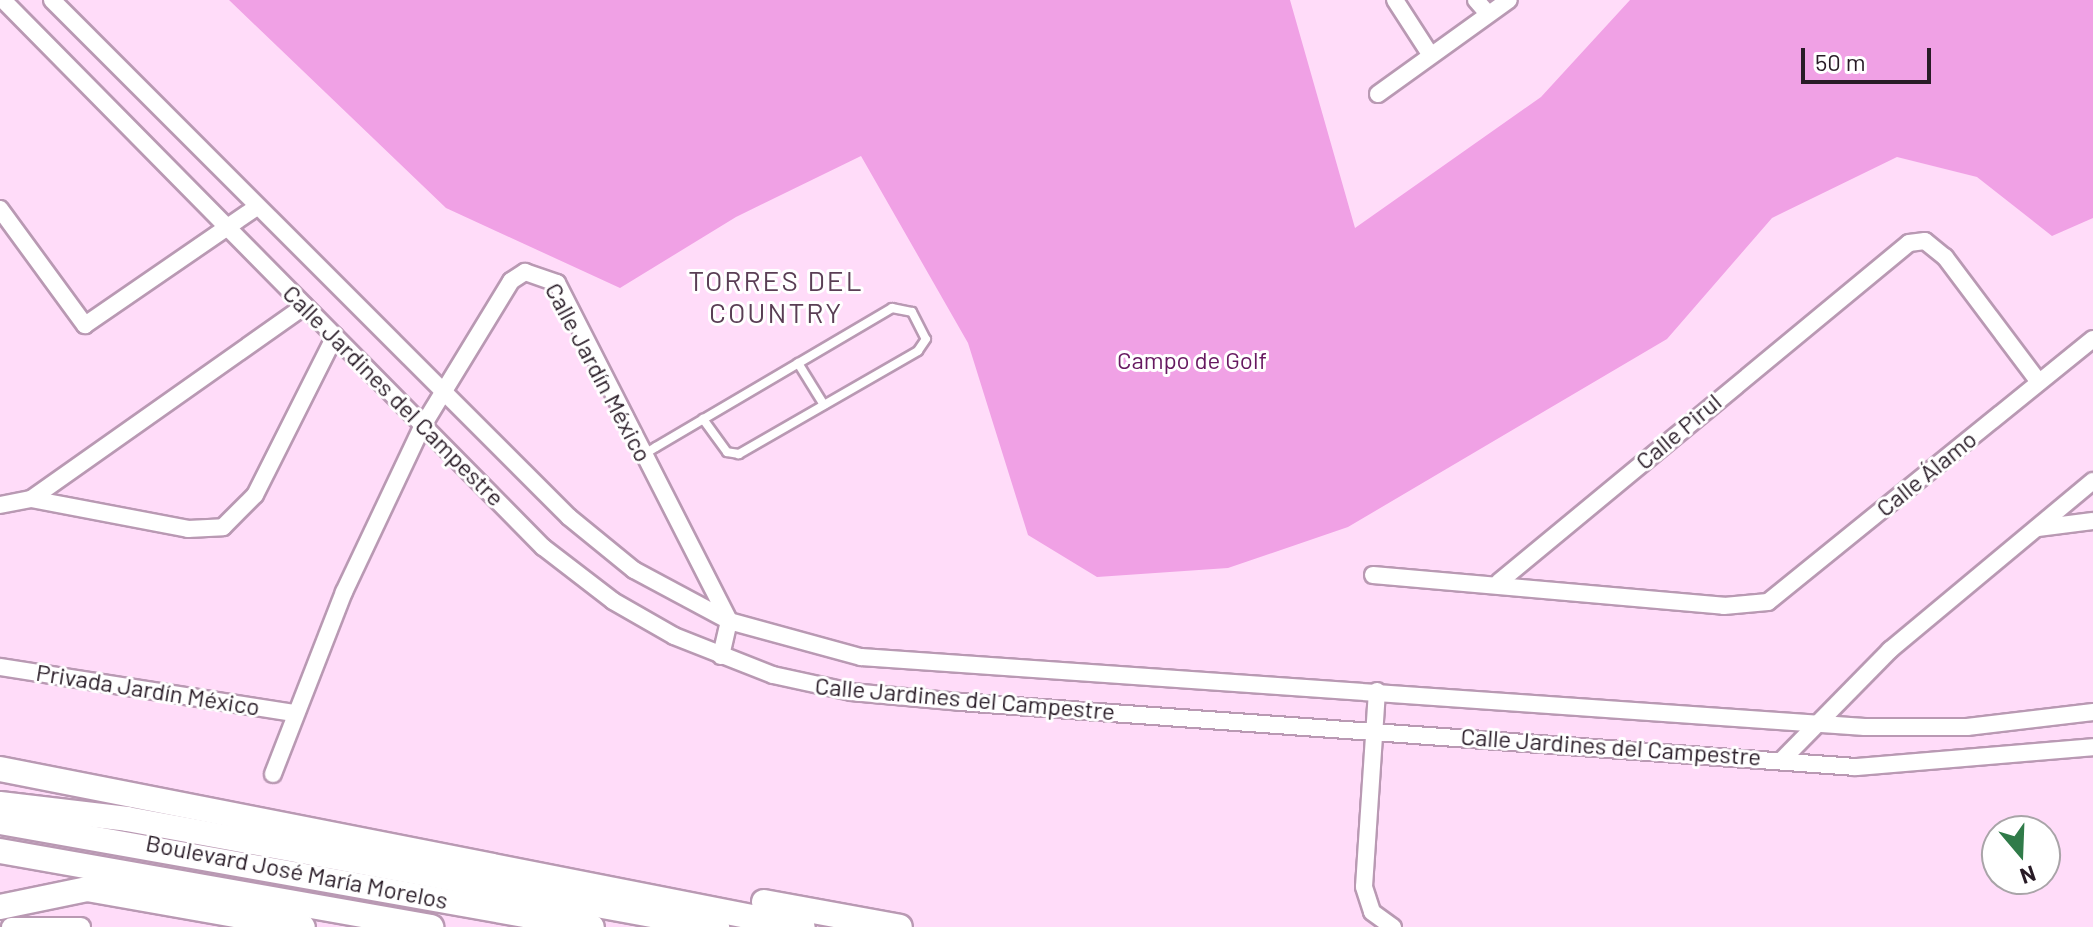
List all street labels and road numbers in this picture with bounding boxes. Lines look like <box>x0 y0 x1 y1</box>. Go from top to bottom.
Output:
street label: Calle Jardines del Campestre <box>277 278 511 512</box>
street label: Calle Jardín México <box>540 278 658 466</box>
street label: Calle Pirul <box>1629 387 1727 475</box>
street label: Calle Álamo <box>1870 424 1982 522</box>
street label: Privada Jardín México <box>34 657 262 721</box>
street label: Calle Jardines del Campestre <box>814 671 1116 725</box>
street label: Calle Jardines del Campestre <box>1460 721 1762 771</box>
street label: Boulevard José María Morelos <box>144 828 450 914</box>

